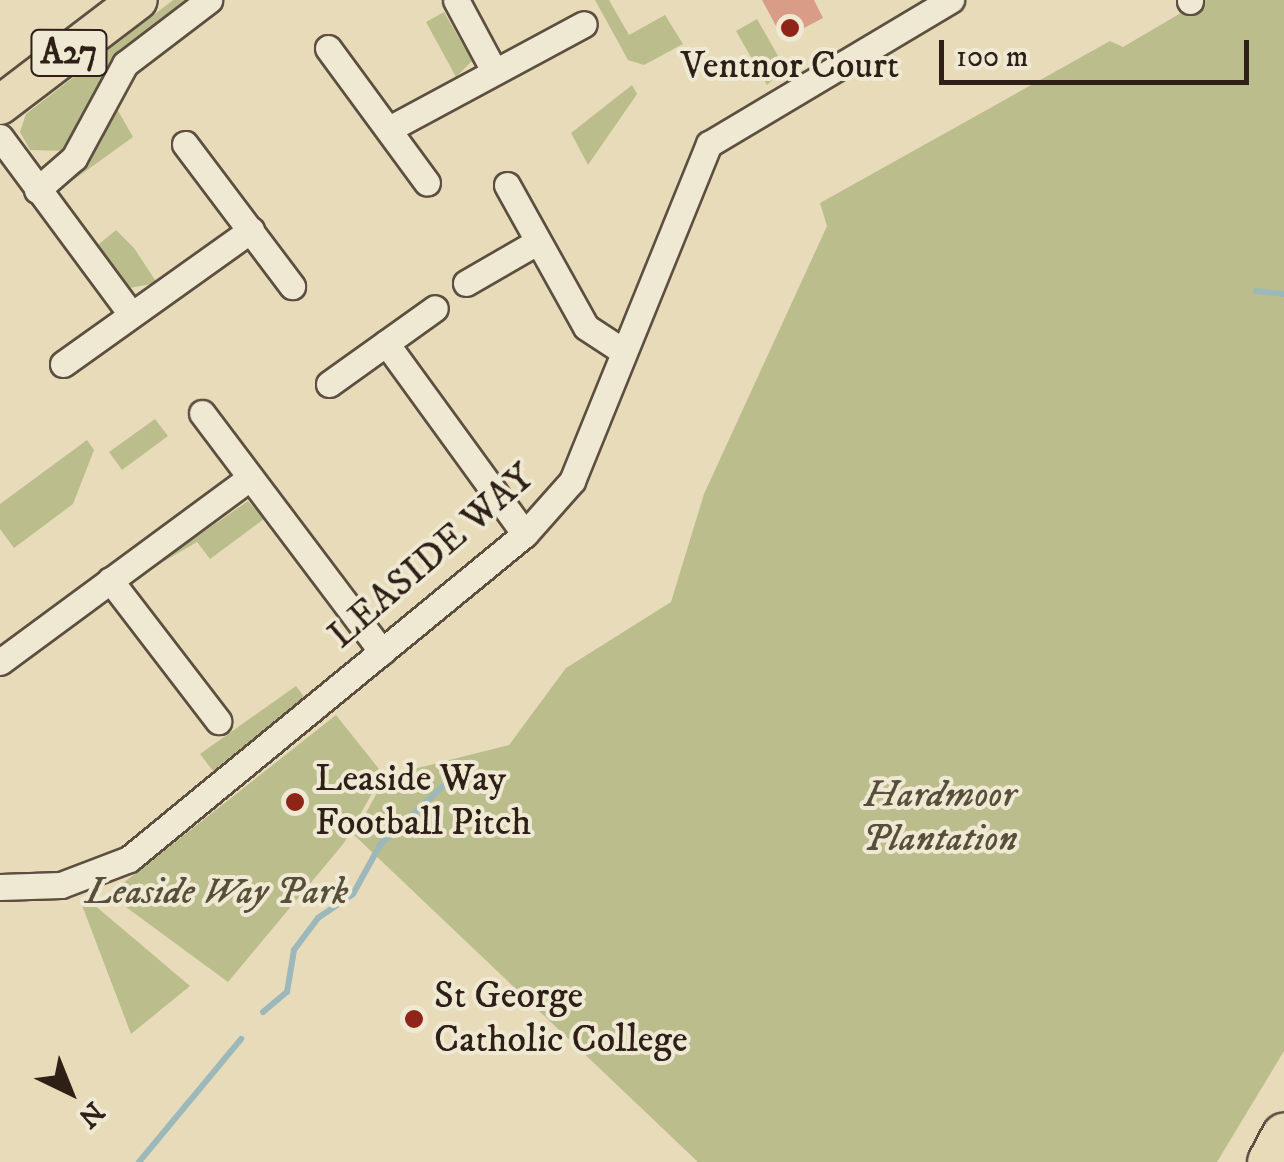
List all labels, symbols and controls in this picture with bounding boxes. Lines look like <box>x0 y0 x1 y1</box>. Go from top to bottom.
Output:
marker: Ventnor Court <box>779 17 801 39</box>
scale bar <box>944 20 1254 82</box>
road number: A27 <box>29 23 109 83</box>
text: 100 m <box>956 39 1028 76</box>
place label: Ventnor Court <box>681 44 899 90</box>
street label: LEASIDE WAY <box>320 455 544 659</box>
place label: Leaside Way Football Pitch <box>315 757 531 846</box>
park label: Hardmoor Plantation <box>862 773 1018 862</box>
marker: Leaside Way Football Pitch <box>284 791 306 813</box>
park label: Leaside Way Park <box>86 870 348 916</box>
place label: St George Catholic College <box>434 974 688 1064</box>
marker: St George Catholic College <box>403 1008 425 1030</box>
north arrow <box>20 1042 120 1142</box>
text: N <box>70 1094 111 1135</box>

